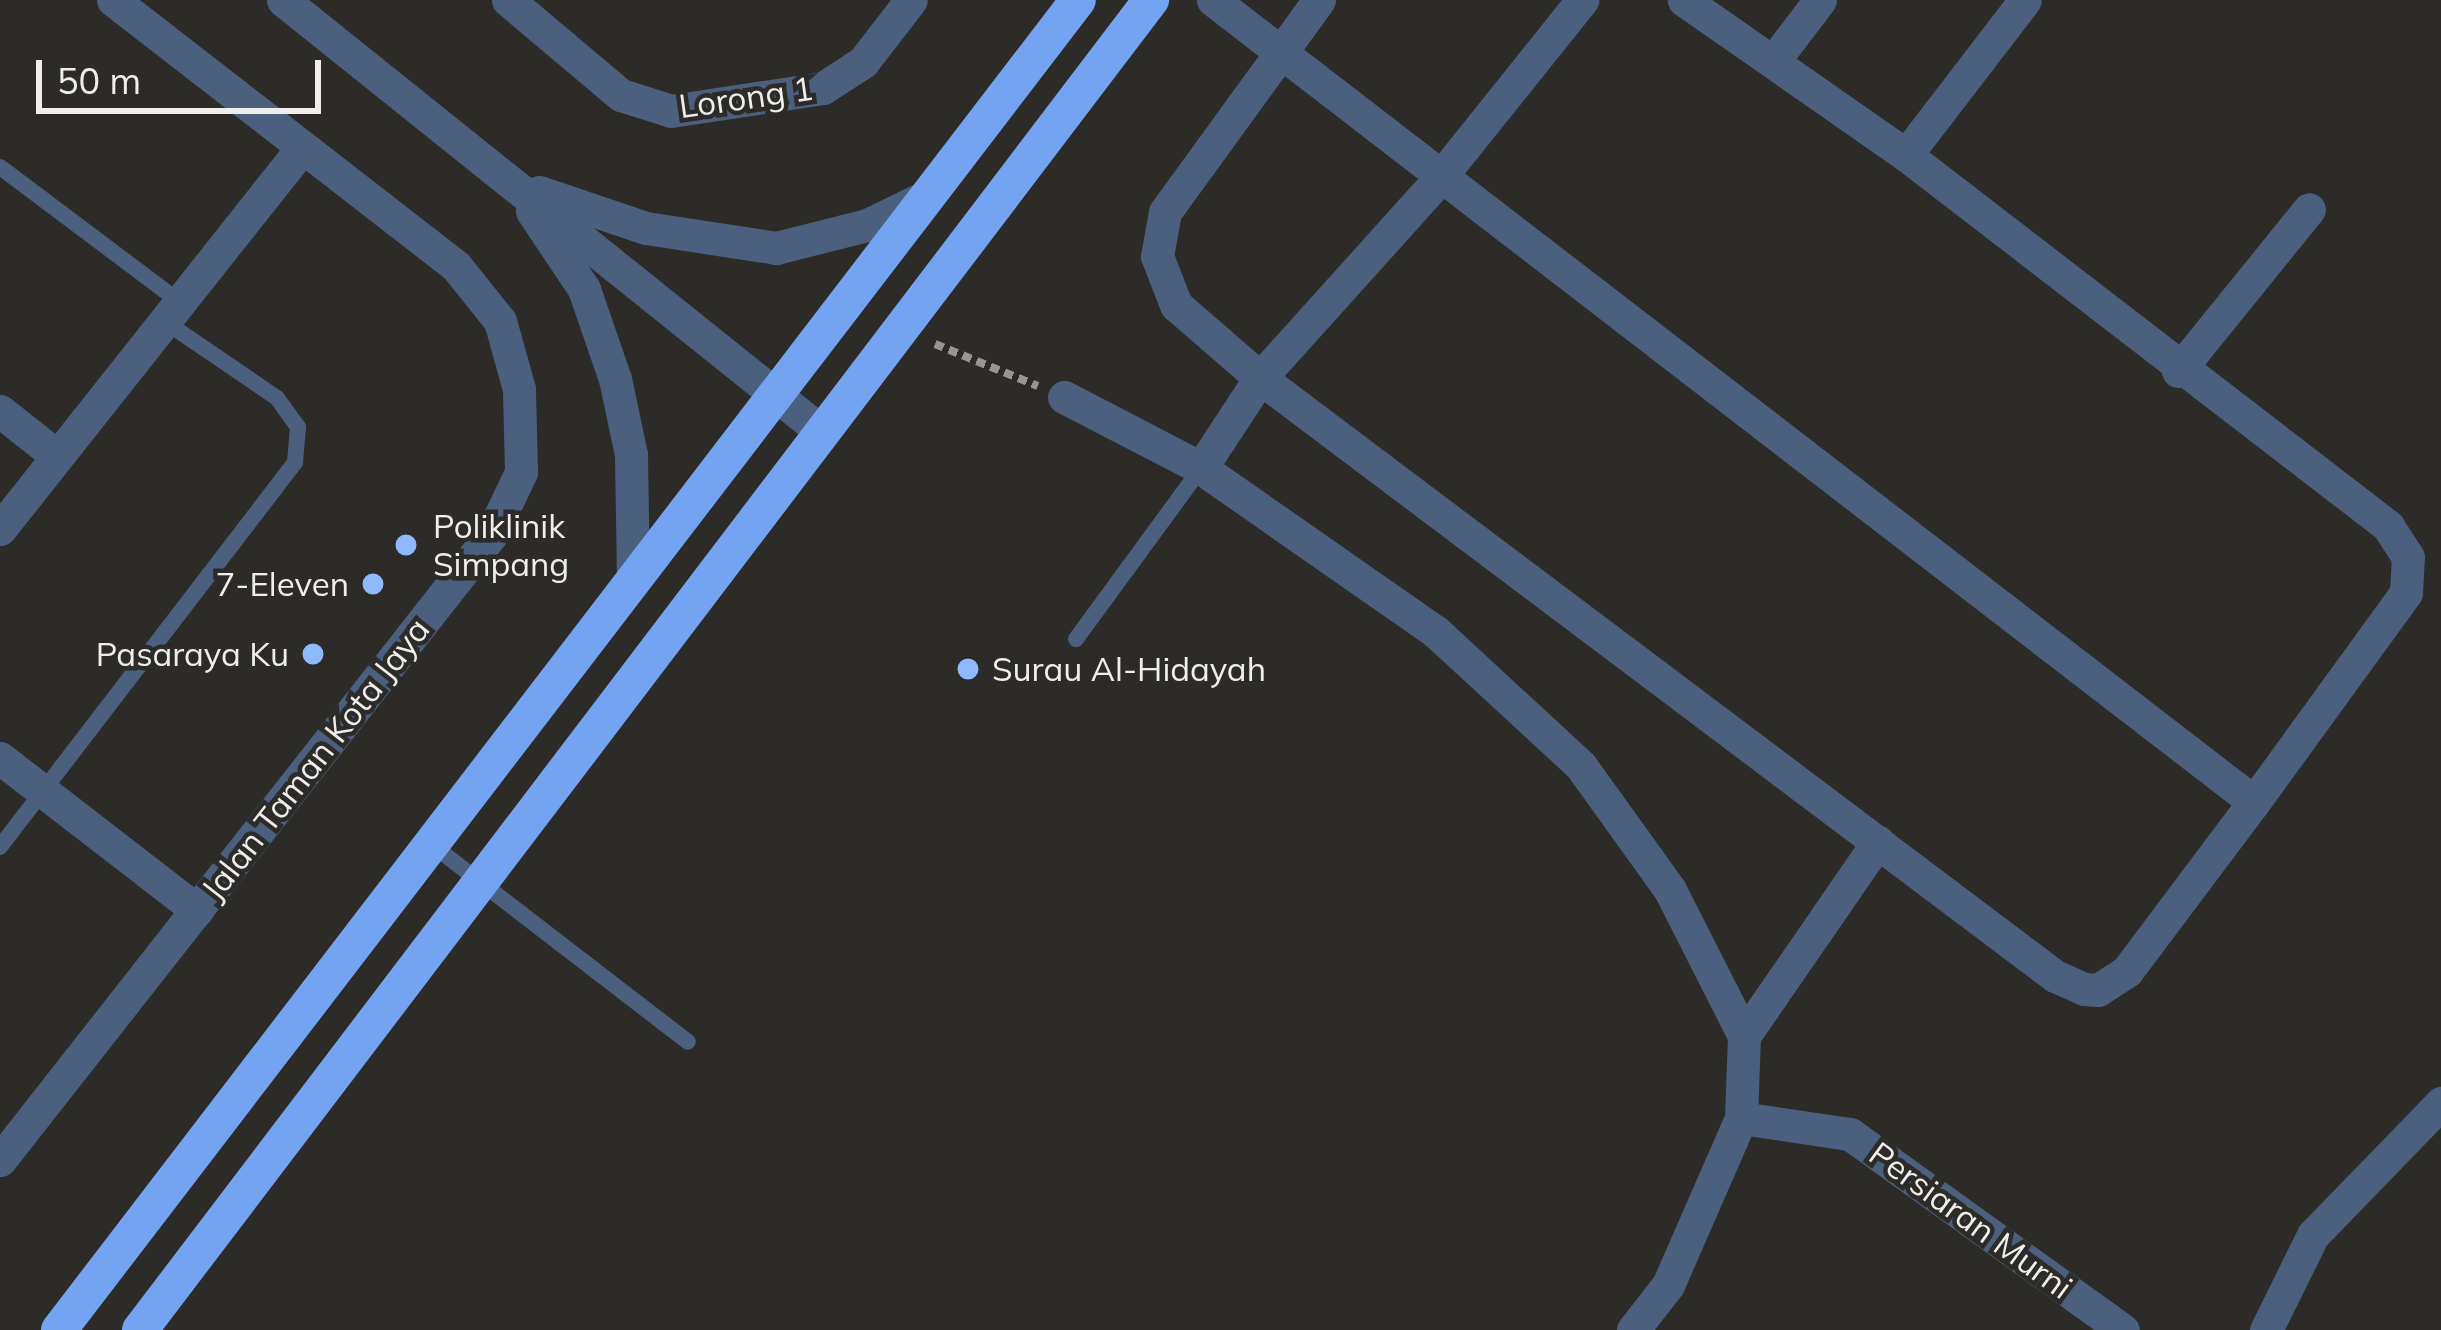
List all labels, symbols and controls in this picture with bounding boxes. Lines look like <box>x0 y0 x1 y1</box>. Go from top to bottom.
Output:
scale bar <box>42 36 327 110</box>
text: 50 m <box>57 58 141 103</box>
street label: Lorong 1 <box>676 68 816 126</box>
place label: Poliklinik Simpang <box>433 506 569 584</box>
marker: Poliklinik Simpang <box>390 529 422 561</box>
place label: 7-Eleven <box>216 564 349 604</box>
marker: 7-Eleven <box>360 571 386 597</box>
street label: Jalan Taman Kota Jaya <box>193 610 437 908</box>
place label: Pasaraya Ku <box>96 634 289 674</box>
marker: Pasaraya Ku <box>300 641 326 667</box>
place label: Surau Al-Hidayah <box>992 649 1266 689</box>
marker: Surau Al-Hidayah <box>955 656 981 682</box>
street label: Persiaran Murni <box>1862 1133 2080 1307</box>

